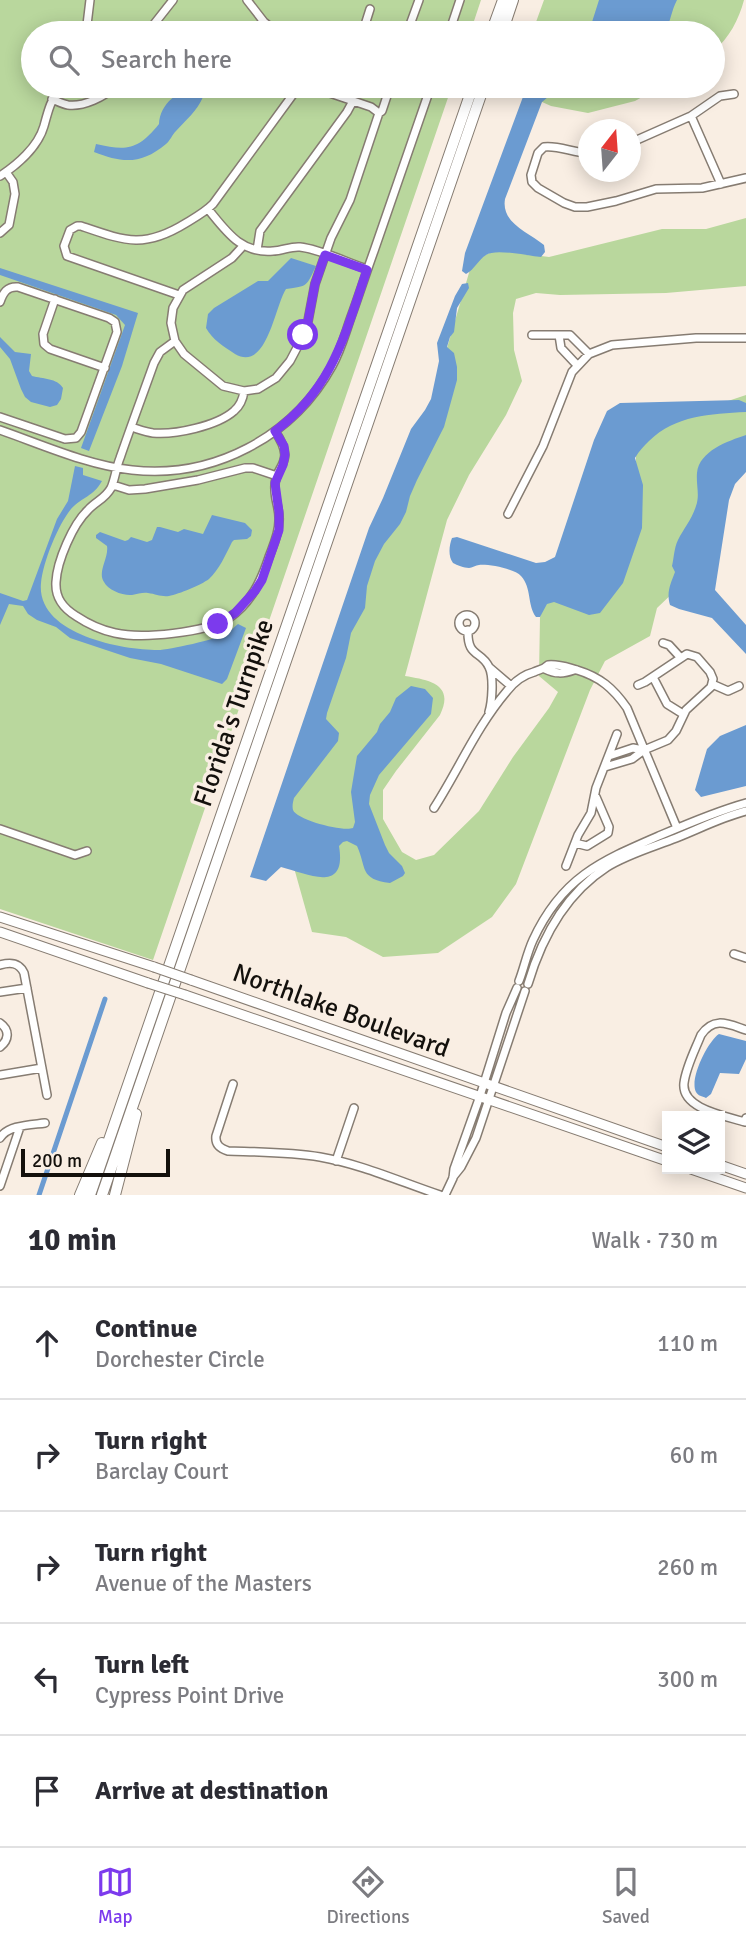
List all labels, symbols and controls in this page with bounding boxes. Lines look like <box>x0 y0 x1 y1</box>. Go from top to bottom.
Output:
search box <box>21 21 725 98</box>
icon: search <box>45 41 83 79</box>
text: Search here <box>101 44 232 76</box>
north arrow <box>578 119 641 182</box>
route start <box>287 319 318 350</box>
route end <box>202 608 233 639</box>
street label: Florida's Turnpike <box>187 615 281 811</box>
street label: Northlake Boulevard <box>228 957 454 1065</box>
map controls <box>662 1111 725 1174</box>
button: layers <box>662 1111 725 1174</box>
scale bar <box>21 1146 170 1178</box>
text: 200 m <box>32 1149 82 1173</box>
text: 10 min <box>28 1222 117 1259</box>
text: Walk · 730 m <box>592 1226 718 1255</box>
text: Continue <box>95 1313 197 1345</box>
icon: ahead <box>28 1324 66 1362</box>
text: 110 m <box>657 1329 718 1358</box>
text: Dorchester Circle <box>95 1345 265 1374</box>
text: Turn right <box>95 1425 207 1457</box>
icon: right <box>28 1436 66 1474</box>
text: 60 m <box>670 1441 718 1470</box>
text: Barclay Court <box>95 1457 229 1486</box>
text: Turn right <box>95 1537 207 1569</box>
icon: right <box>28 1548 66 1586</box>
text: 260 m <box>657 1553 718 1582</box>
text: Avenue of the Masters <box>95 1569 312 1598</box>
text: Turn left <box>95 1649 189 1681</box>
icon: left <box>28 1660 66 1698</box>
text: 300 m <box>657 1665 718 1694</box>
text: Cypress Point Drive <box>95 1681 284 1710</box>
icon: arrive <box>28 1772 66 1810</box>
text: Arrive at destination <box>95 1775 328 1807</box>
tab: Map <box>96 1863 134 1929</box>
tab: Directions <box>327 1863 410 1929</box>
tab: Saved <box>602 1863 650 1929</box>

